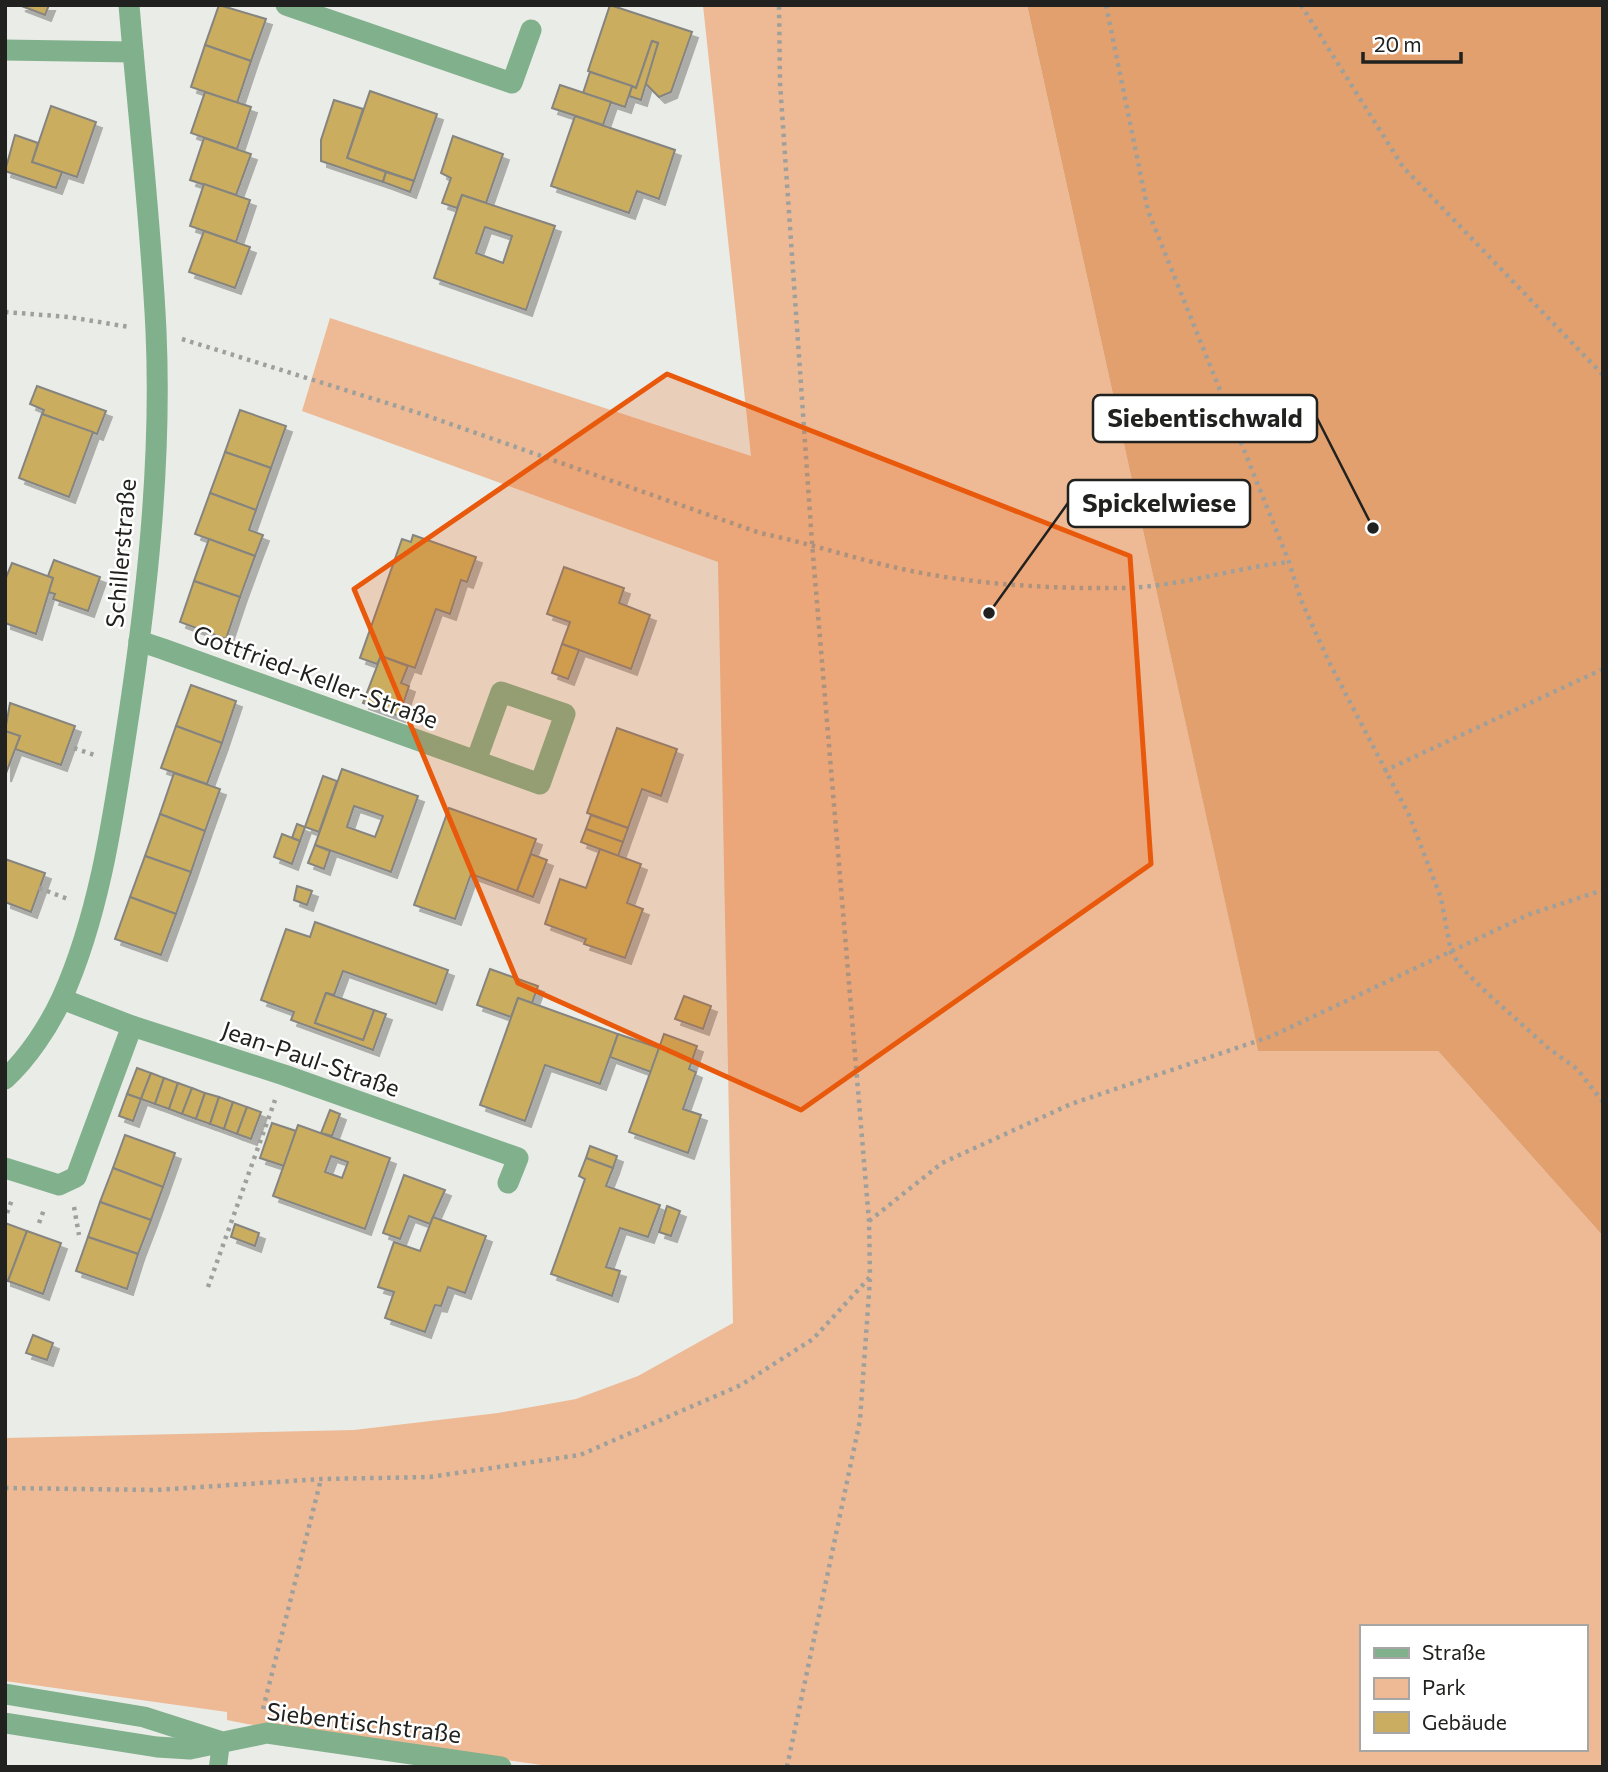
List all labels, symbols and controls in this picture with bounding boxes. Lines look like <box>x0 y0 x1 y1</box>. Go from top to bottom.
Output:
scale bar <box>1363 21 1461 65</box>
text: 20 m <box>1374 31 1422 56</box>
callout: Siebentischwald <box>1093 395 1317 442</box>
text: Siebentischwald <box>1107 401 1303 432</box>
street label: Schillerstraße <box>99 477 141 629</box>
callout: Spickelwiese <box>1068 480 1250 527</box>
text: Spickelwiese <box>1082 486 1236 517</box>
street label: Gottfried-Keller-Straße <box>190 618 442 734</box>
street label: Jean-Paul-Straße <box>218 1014 404 1102</box>
legend <box>1360 1625 1587 1751</box>
text: Straße <box>1422 1639 1486 1664</box>
text: Park <box>1422 1674 1466 1699</box>
street label: Siebentischstraße <box>265 1696 463 1748</box>
text: Gebäude <box>1422 1709 1507 1734</box>

